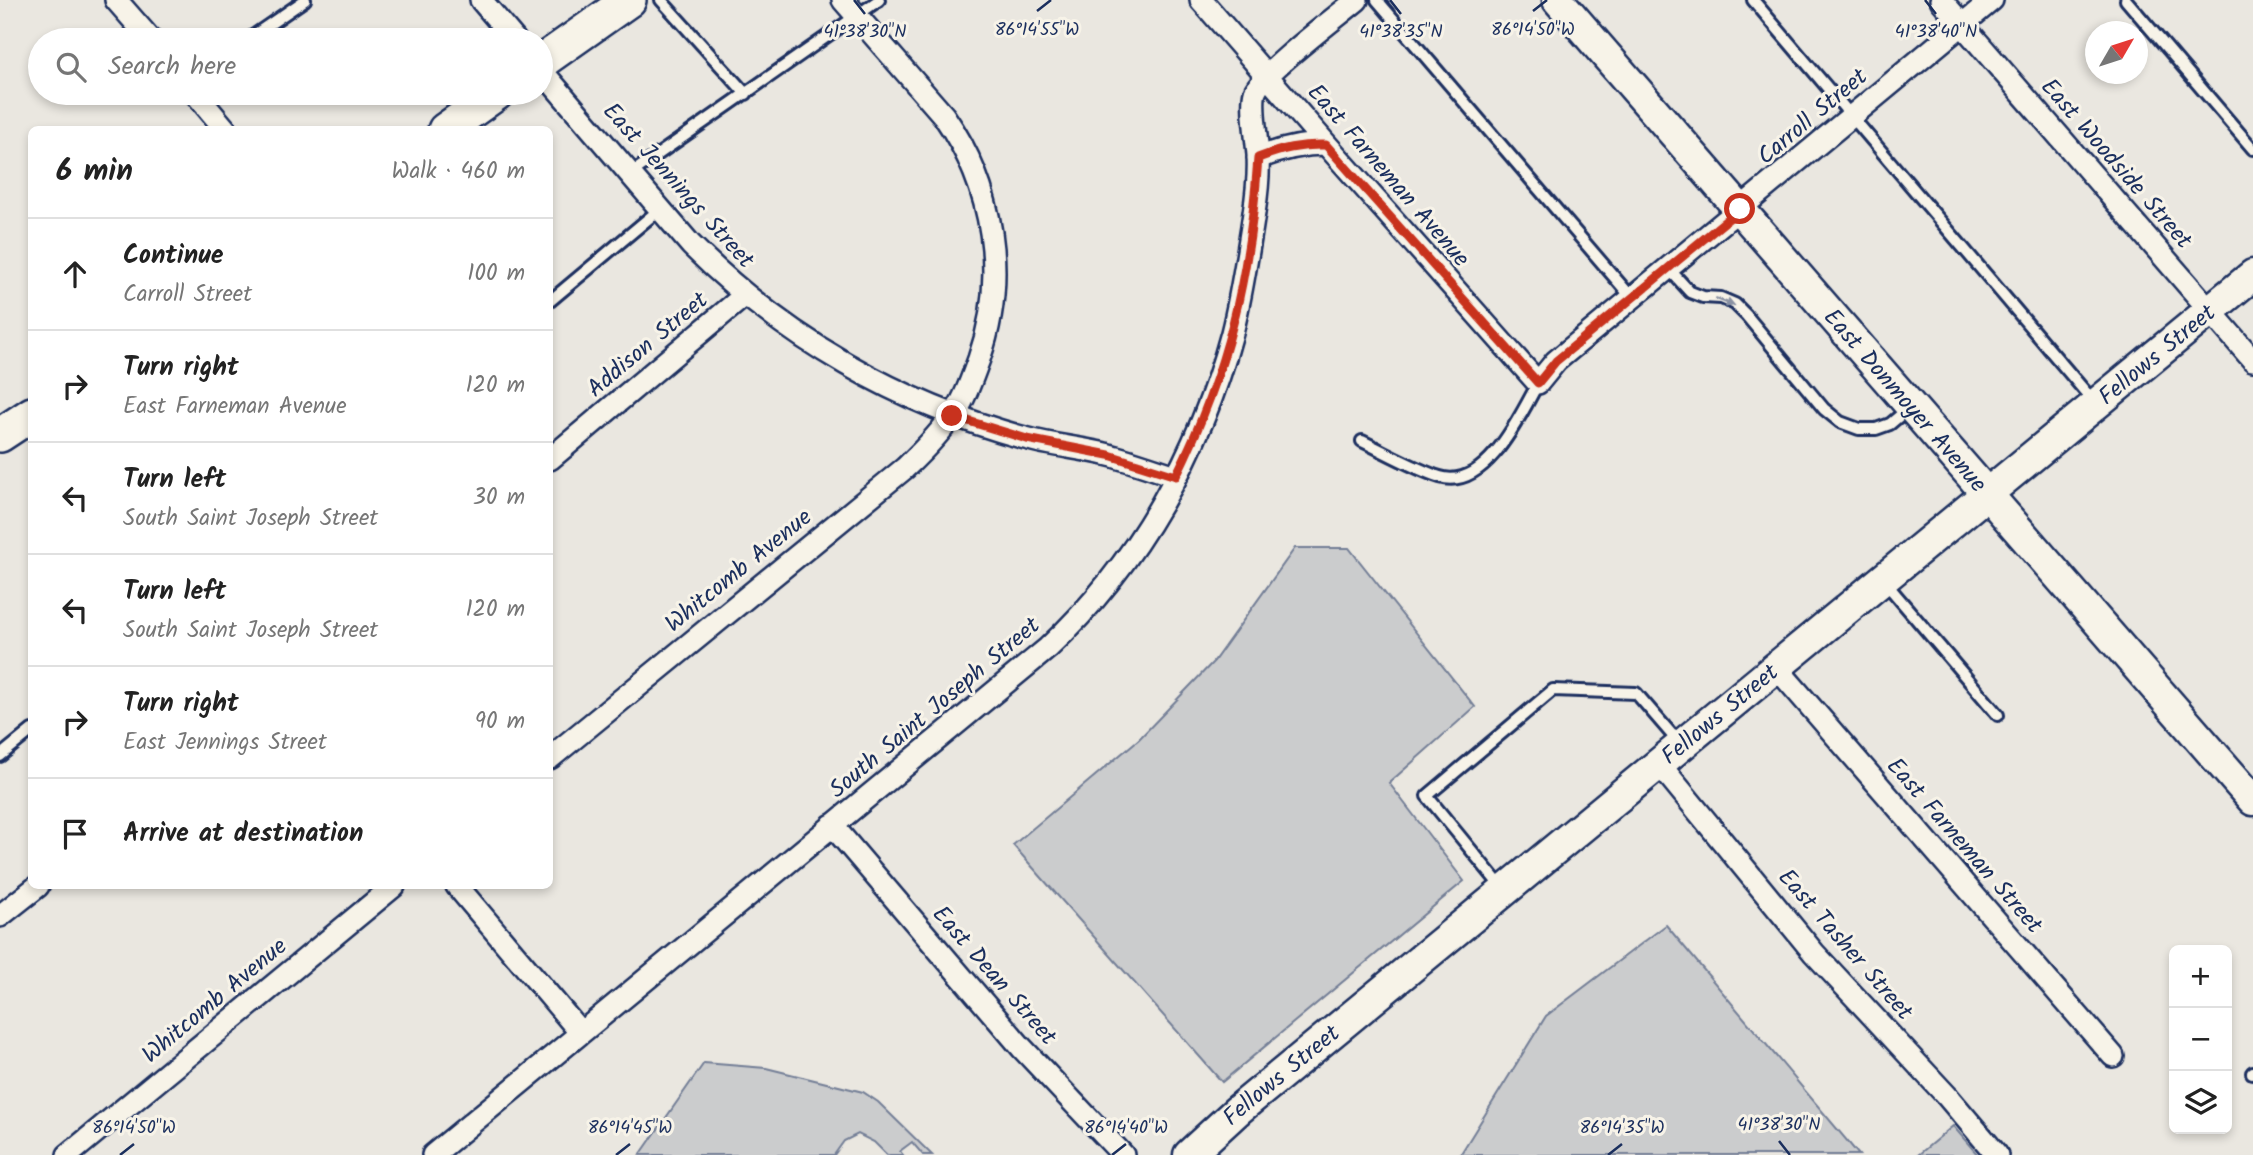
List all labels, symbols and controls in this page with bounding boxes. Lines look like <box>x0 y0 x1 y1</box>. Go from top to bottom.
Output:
text: 86°14'55"W <box>995 16 1079 45</box>
text: 86°14'50"W <box>1491 16 1575 45</box>
text: 41°38'30"N <box>824 18 906 47</box>
text: 41°38'35"N <box>1359 18 1443 47</box>
text: 41°38'40"N <box>1895 18 1977 47</box>
north arrow <box>2085 21 2148 84</box>
search box <box>28 28 553 105</box>
text: Search here <box>108 46 236 88</box>
icon: search <box>52 48 90 86</box>
street label: Carroll Street <box>1749 58 1878 175</box>
street label: East Woodside Street <box>2030 70 2202 259</box>
street label: East Farneman Avenue <box>1297 75 1479 277</box>
street label: East Jennings Street <box>592 94 764 279</box>
text: 6 min <box>56 148 133 196</box>
text: Walk · 460 m <box>391 154 525 190</box>
route start <box>1724 193 1755 224</box>
text: Continue <box>123 235 224 277</box>
icon: ahead <box>56 255 94 293</box>
text: 100 m <box>467 256 525 292</box>
text: Carroll Street <box>123 277 252 313</box>
street label: Addison Street <box>578 282 718 408</box>
street label: Fellows Street <box>2090 295 2226 416</box>
one-way arrow <box>1715 297 1736 308</box>
street label: East Donmoyer Avenue <box>1813 300 1996 502</box>
text: Turn right <box>123 347 239 389</box>
icon: right <box>56 367 94 405</box>
text: 120 m <box>465 368 525 404</box>
text: East Farneman Avenue <box>123 389 347 425</box>
route end <box>936 400 967 431</box>
text: Turn left <box>123 459 226 501</box>
icon: left <box>56 479 94 517</box>
text: 30 m <box>473 480 525 516</box>
street label: Whitcomb Avenue <box>657 499 821 643</box>
text: South Saint Joseph Street <box>123 501 378 537</box>
text: Turn left <box>123 571 226 613</box>
icon: left <box>56 591 94 629</box>
text: 120 m <box>465 592 525 628</box>
street label: South Saint Joseph Street <box>820 607 1050 809</box>
text: South Saint Joseph Street <box>123 613 378 649</box>
street label: Fellows Street <box>1653 654 1789 776</box>
text: Turn right <box>123 683 239 725</box>
icon: right <box>56 703 94 741</box>
text: 90 m <box>475 704 525 740</box>
text: East Jennings Street <box>123 725 327 761</box>
street label: East Farneman Street <box>1876 749 2052 944</box>
text: Arrive at destination <box>123 813 363 855</box>
icon: arrive <box>56 815 94 853</box>
street label: East Tasher Street <box>1768 860 1923 1030</box>
street label: East Dean Street <box>922 897 1067 1055</box>
street label: Whitcomb Avenue <box>133 928 297 1074</box>
map controls <box>2169 945 2232 1134</box>
button: + <box>2169 945 2232 1008</box>
button: − <box>2169 1008 2232 1071</box>
street label: Fellows Street <box>1214 1015 1350 1136</box>
button: layers <box>2169 1071 2232 1134</box>
text: 41°38'30"N <box>1738 1111 1820 1140</box>
text: 86°14'50"W <box>92 1114 176 1143</box>
text: 86°14'45"W <box>588 1114 672 1143</box>
text: 86°14'40"W <box>1084 1114 1168 1143</box>
text: 86°14'35"W <box>1579 1114 1665 1143</box>

